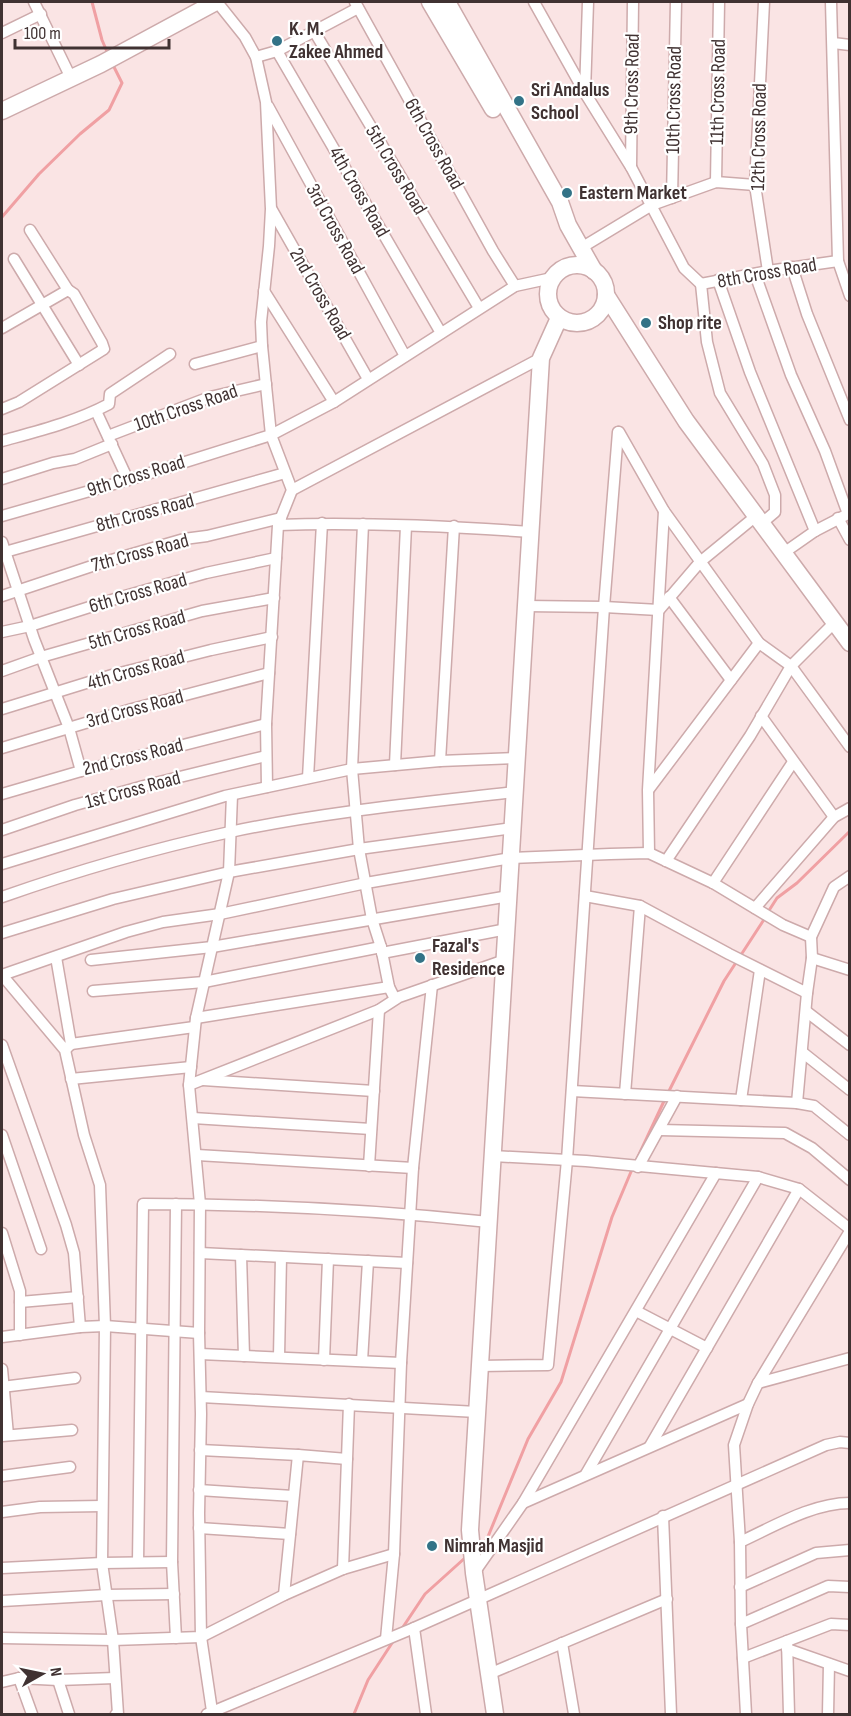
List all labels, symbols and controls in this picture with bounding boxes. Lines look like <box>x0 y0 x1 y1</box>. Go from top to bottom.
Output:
scale bar <box>15 12 170 50</box>
place label: K. M. Zakee Ahmed <box>289 17 383 64</box>
text: 100 m <box>24 23 61 44</box>
street label: 9th Cross Road <box>619 33 645 135</box>
marker: K. M. Zakee Ahmed <box>270 34 284 48</box>
street label: 11th Cross Road <box>705 39 731 145</box>
street label: 10th Cross Road <box>661 46 687 154</box>
place label: Sri Andalus School <box>531 78 610 125</box>
street label: 12th Cross Road <box>746 83 772 191</box>
street label: 6th Cross Road <box>399 94 469 194</box>
marker: Sri Andalus School <box>512 94 526 108</box>
street label: 5th Cross Road <box>360 121 432 219</box>
street label: 4th Cross Road <box>324 143 394 241</box>
street label: 3rd Cross Road <box>300 180 370 278</box>
place label: Eastern Market <box>579 181 687 205</box>
marker: Eastern Market <box>560 186 574 200</box>
street label: 2nd Cross Road <box>284 244 356 344</box>
street label: 8th Cross Road <box>715 252 819 294</box>
place label: Shop rite <box>658 311 722 335</box>
marker: Shop rite <box>639 316 653 330</box>
street label: 10th Cross Road <box>131 379 241 437</box>
street label: 9th Cross Road <box>84 450 188 502</box>
street label: 8th Cross Road <box>93 488 197 538</box>
street label: 7th Cross Road <box>89 528 191 578</box>
street label: 6th Cross Road <box>86 568 190 618</box>
street label: 5th Cross Road <box>86 605 188 655</box>
street label: 4th Cross Road <box>85 645 187 695</box>
street label: 3rd Cross Road <box>84 685 186 733</box>
street label: 2nd Cross Road <box>80 733 186 781</box>
street label: 1st Cross Road <box>83 766 183 814</box>
place label: Fazal's Residence <box>432 934 505 981</box>
marker: Fazal's Residence <box>413 951 427 965</box>
place label: Nimrah Masjid <box>444 1534 543 1558</box>
marker: Nimrah Masjid <box>425 1539 439 1553</box>
north arrow <box>12 1644 72 1704</box>
text: N <box>45 1666 65 1678</box>

